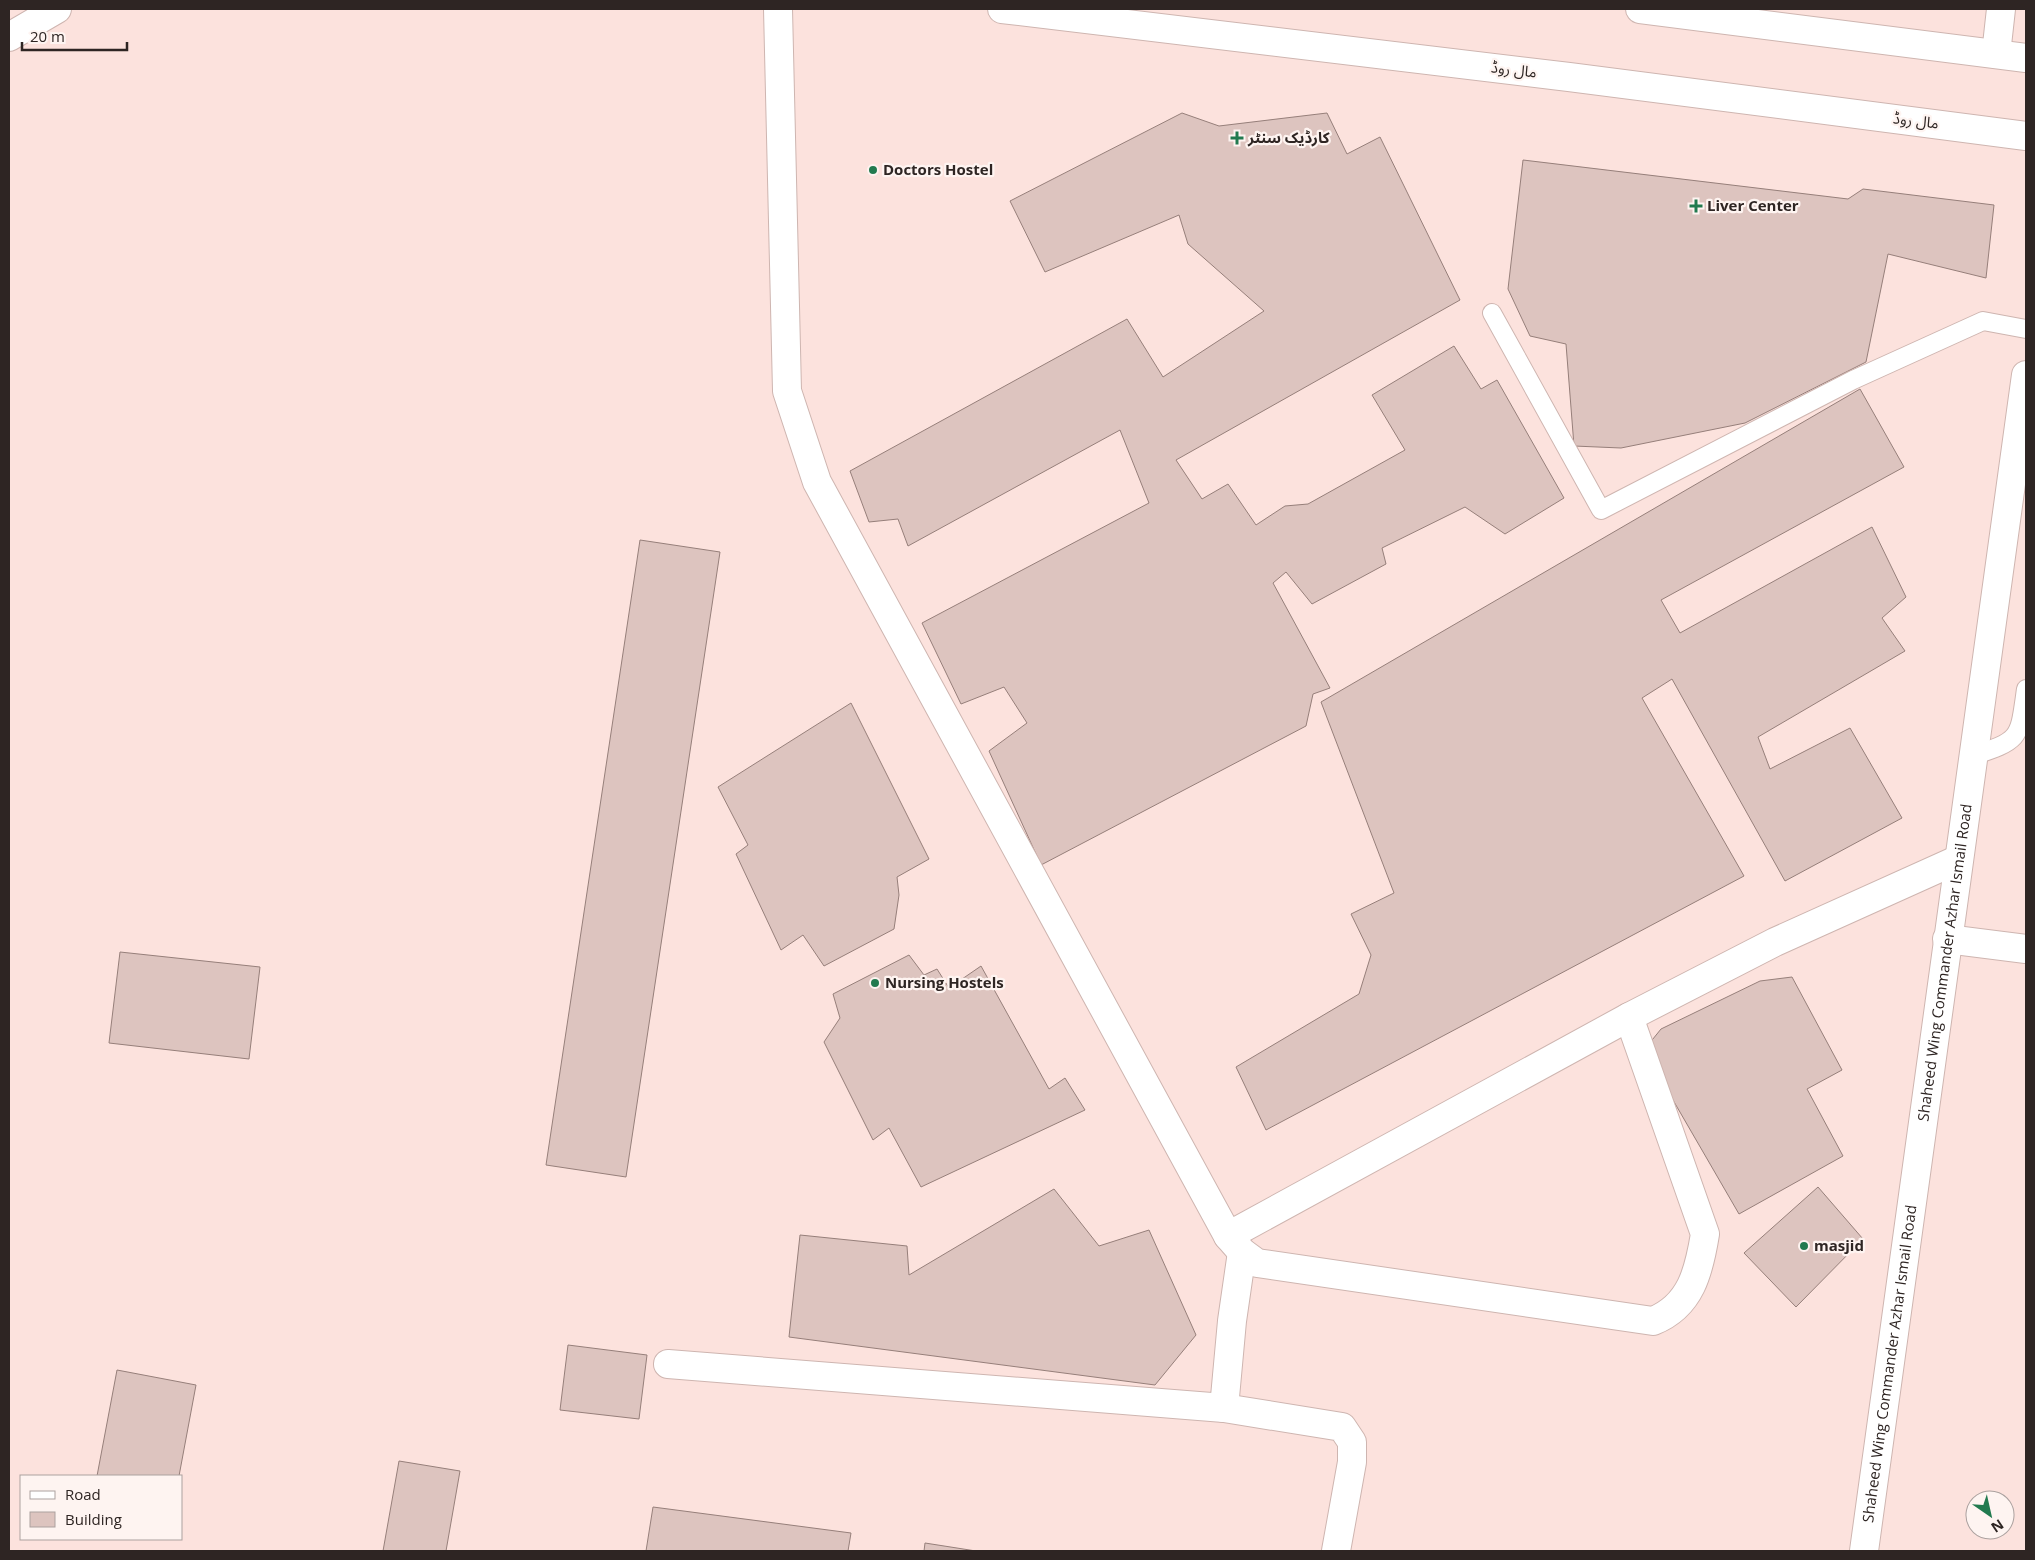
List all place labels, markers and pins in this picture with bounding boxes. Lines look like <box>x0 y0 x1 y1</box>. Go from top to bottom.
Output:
place label: کارڈیک سنٹر <box>1247 127 1330 147</box>
marker: کارڈیک سنٹر <box>1230 131 1244 145</box>
place label: Doctors Hostel <box>883 159 993 179</box>
marker: Doctors Hostel <box>867 164 879 176</box>
place label: Liver Center <box>1707 195 1799 215</box>
marker: Liver Center <box>1689 199 1703 213</box>
place label: Nursing Hostels <box>885 972 1004 992</box>
marker: Nursing Hostels <box>869 977 881 989</box>
place label: masjid <box>1814 1235 1864 1255</box>
marker: masjid <box>1798 1240 1810 1252</box>

